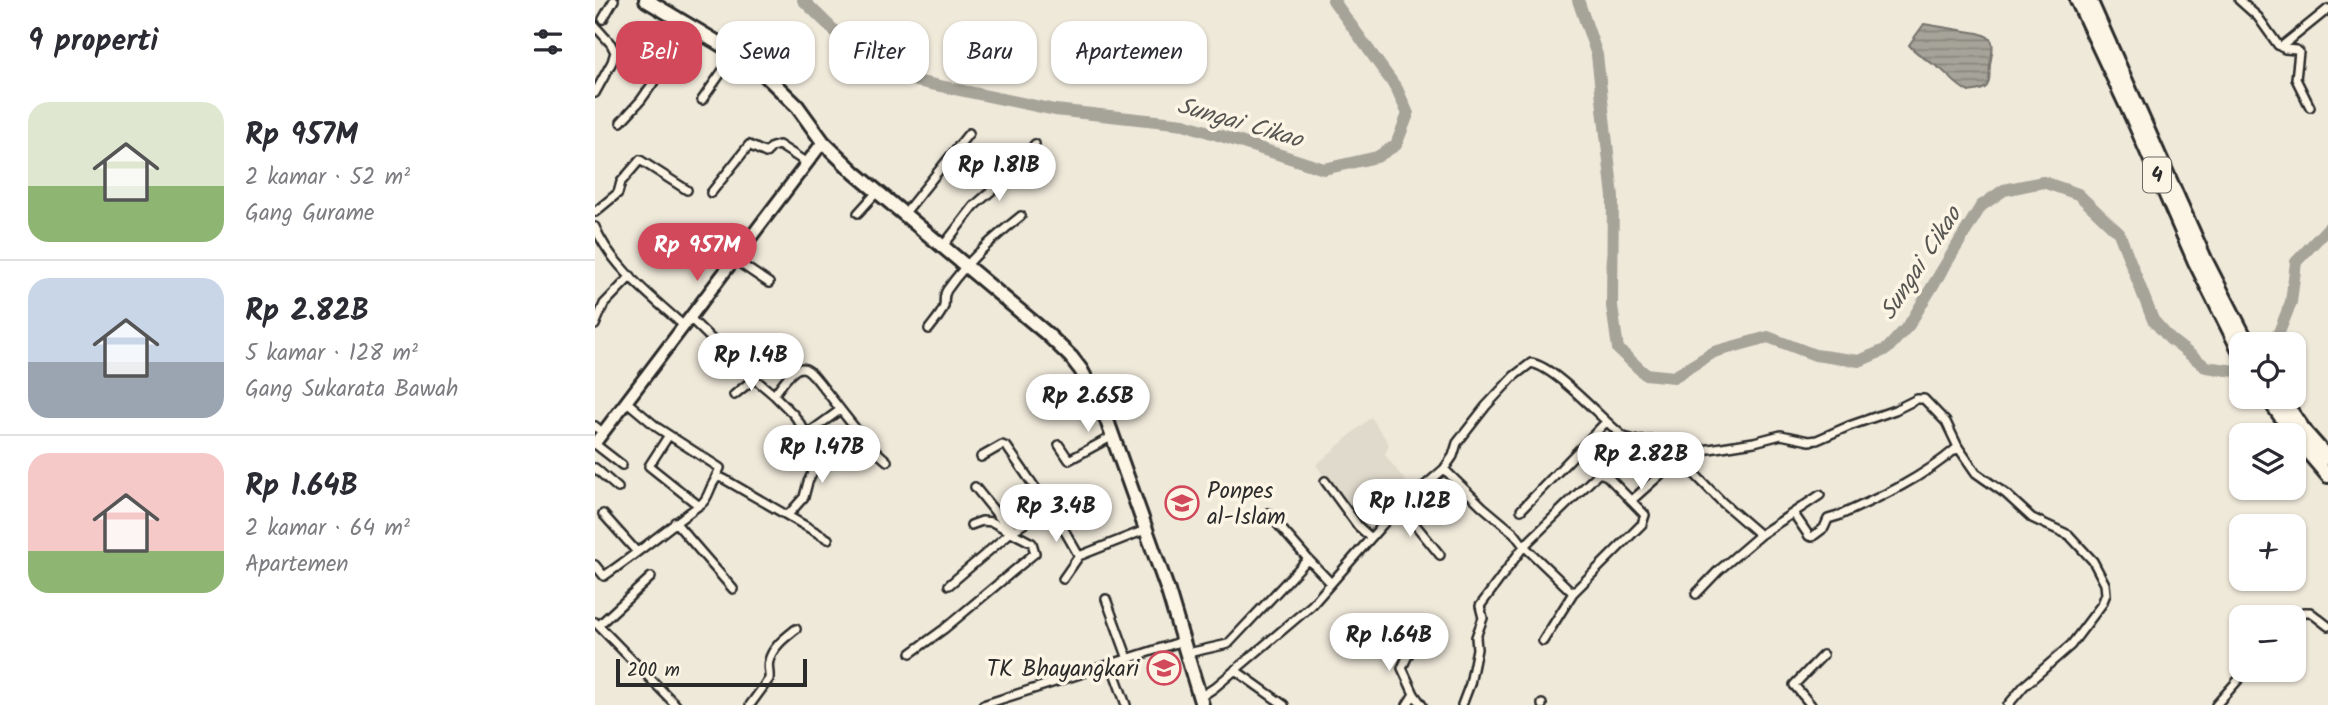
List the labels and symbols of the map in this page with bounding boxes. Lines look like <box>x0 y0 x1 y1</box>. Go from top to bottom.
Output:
water label: Sungai Cikao <box>1172 87 1309 160</box>
pin: Rp 1.81B <box>927 144 1071 203</box>
road number: 4 <box>2143 158 2171 192</box>
water label: Sungai Cikao <box>1870 198 1974 328</box>
pin: Rp 957M <box>632 224 762 283</box>
pin: Rp 1.4B <box>686 334 816 393</box>
pin: Rp 2.65B <box>1016 374 1160 434</box>
pin: Rp 1.47B <box>750 426 894 485</box>
pin: Rp 2.82B <box>1569 433 1713 492</box>
place label: Ponpes al-Islam <box>1207 474 1286 536</box>
pin: Rp 1.12B <box>1338 480 1482 539</box>
pin: Rp 3.4B <box>991 484 1121 544</box>
school or university icon: Ponpes al-Islam <box>1163 484 1201 522</box>
pin: Rp 1.64B <box>1317 614 1461 673</box>
school or university icon: TK Bhayangkari <box>1145 649 1183 687</box>
place label: TK Bhayangkari <box>987 652 1141 688</box>
scale bar <box>616 656 807 688</box>

